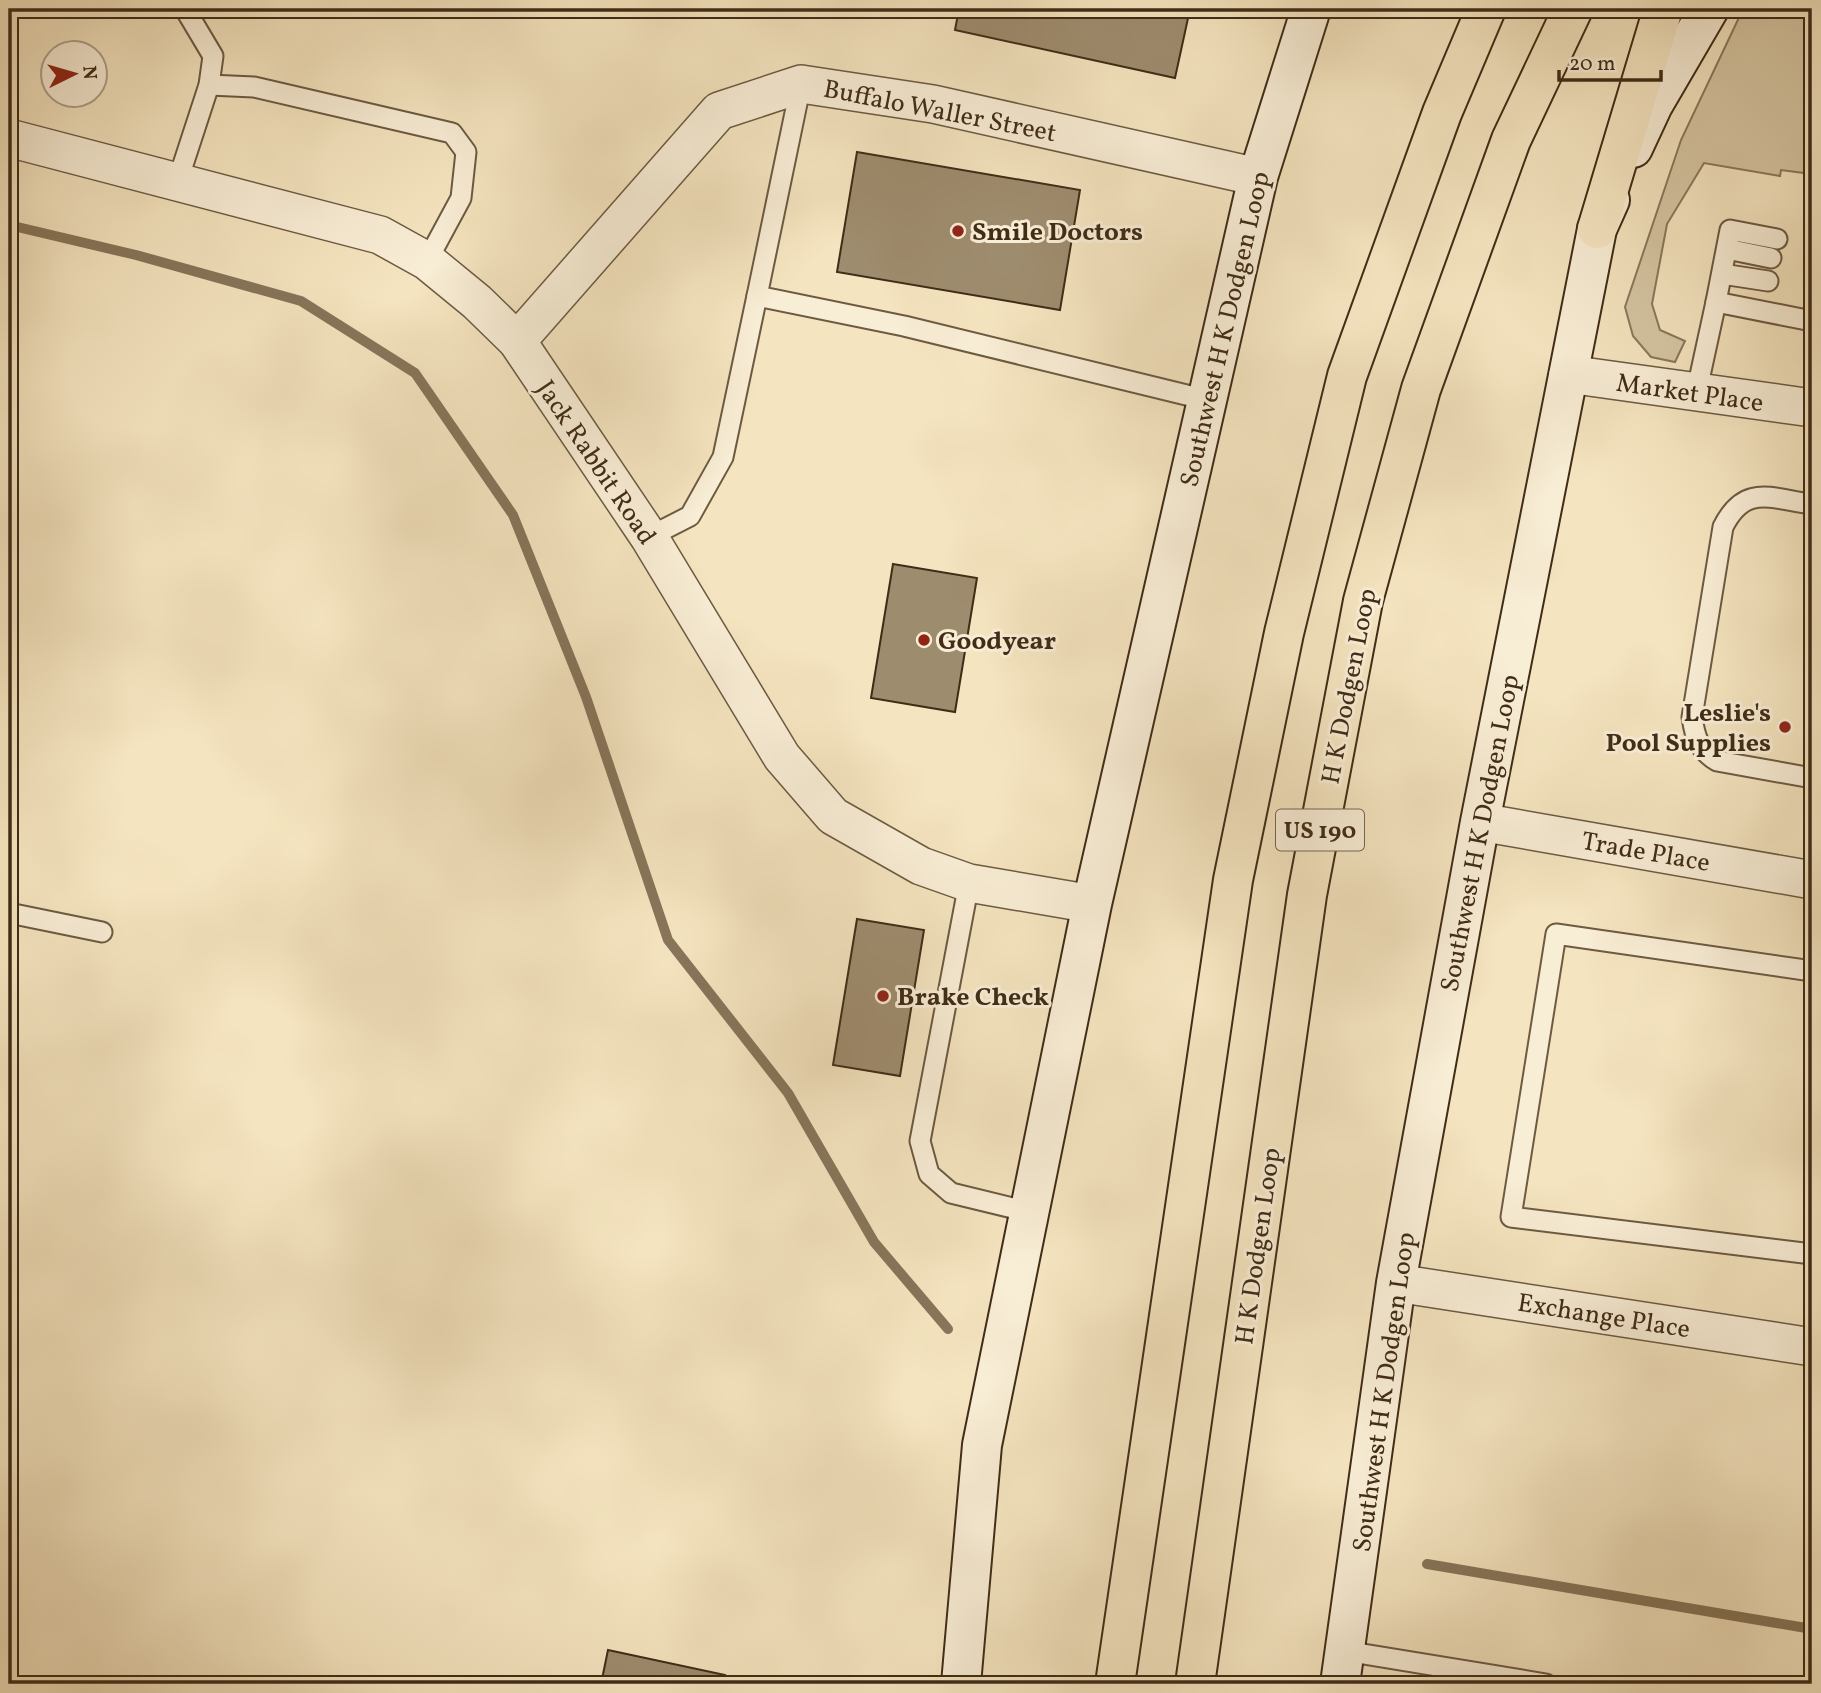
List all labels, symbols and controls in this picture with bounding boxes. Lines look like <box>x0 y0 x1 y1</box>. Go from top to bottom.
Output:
north arrow <box>38 38 108 108</box>
scale bar <box>1559 38 1660 82</box>
text: 20 m <box>1569 50 1615 79</box>
text: N <box>75 65 103 81</box>
street label: Buffalo Waller Street <box>820 72 1059 152</box>
street label: Southwest H K Dodgen Loop <box>1172 168 1280 491</box>
place label: Smile Doctors <box>972 215 1143 251</box>
marker: Smile Doctors <box>950 223 966 239</box>
street label: Market Place <box>1614 366 1766 422</box>
street label: Jack Rabbit Road <box>527 374 664 553</box>
street label: H K Dodgen Loop <box>1313 585 1387 787</box>
place label: Goodyear <box>938 624 1056 660</box>
marker: Goodyear <box>916 632 932 648</box>
street label: Southwest H K Dodgen Loop <box>1433 672 1529 995</box>
place label: Leslie's Pool Supplies <box>1606 696 1771 762</box>
marker: Leslie's Pool Supplies <box>1777 719 1793 735</box>
road number: US 190 <box>1276 810 1364 850</box>
street label: Trade Place <box>1579 824 1713 882</box>
place label: Brake Check <box>897 980 1049 1016</box>
marker: Brake Check <box>875 988 891 1004</box>
street label: H K Dodgen Loop <box>1227 1145 1291 1347</box>
street label: Southwest H K Dodgen Loop <box>1345 1230 1425 1555</box>
street label: Exchange Place <box>1515 1286 1693 1348</box>

